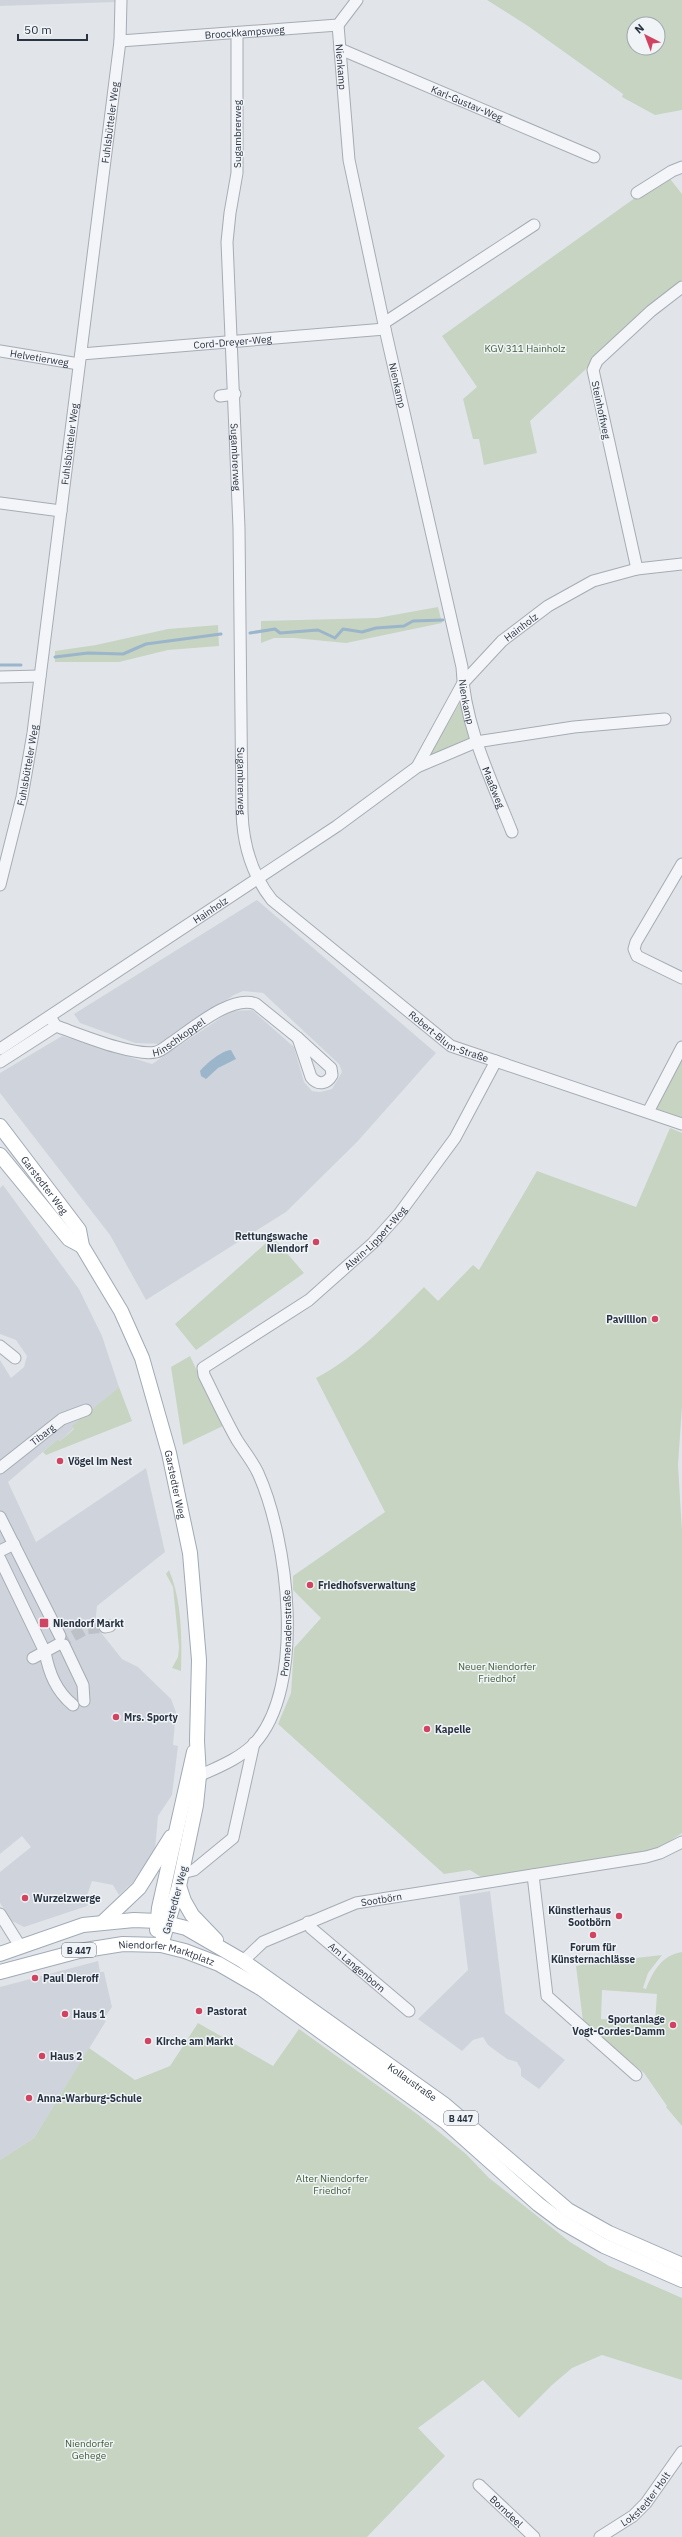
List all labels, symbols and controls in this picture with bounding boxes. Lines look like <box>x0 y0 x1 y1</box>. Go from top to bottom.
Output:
scale bar <box>18 16 87 42</box>
north arrow <box>626 16 666 56</box>
text: N <box>632 21 647 36</box>
text: 50 m <box>24 22 52 37</box>
street label: Broockkampsweg <box>204 22 286 41</box>
street label: Nienkamp <box>333 43 350 90</box>
street label: Fuhlsbütteler Weg <box>98 80 121 164</box>
street label: Karl-Gustav-Weg <box>429 82 505 124</box>
street label: Sugambrerweg <box>231 99 244 168</box>
street label: Cord-Dreyer-Weg <box>193 332 273 351</box>
park label: KGV 311 Hainholz <box>485 342 566 355</box>
street label: Helvetierweg <box>9 346 70 369</box>
street label: Nienkamp <box>386 362 409 409</box>
street label: Steinhoffweg <box>589 380 614 441</box>
street label: Fuhlsbütteler Weg <box>58 402 81 485</box>
street label: Sugambrerweg <box>228 423 244 492</box>
street label: Hainholz <box>501 610 540 644</box>
street label: Nienkamp <box>456 678 478 726</box>
street label: Fuhlsbütteler Weg <box>14 723 41 807</box>
street label: Sugambrerweg <box>235 747 249 816</box>
street label: Maaßweg <box>480 765 508 811</box>
street label: Hainholz <box>190 893 230 926</box>
street label: Robert-Blum-Straße <box>406 1008 491 1065</box>
street label: Hinschkoppel <box>151 1014 208 1059</box>
street label: Garstedter Weg <box>18 1153 72 1217</box>
street label: Alwin-Lippert-Weg <box>341 1203 410 1272</box>
place label: Rettungswache Niendorf <box>235 1230 308 1255</box>
marker: Rettungswache Niendorf <box>311 1237 321 1247</box>
place label: Pavillion <box>606 1313 647 1326</box>
marker: Pavillion <box>650 1314 660 1324</box>
street label: Tibarg <box>27 1420 58 1448</box>
street label: Garstedter Weg <box>162 1449 189 1521</box>
place label: Vögel im Nest <box>68 1455 132 1468</box>
marker: Vögel im Nest <box>55 1456 65 1466</box>
place label: Friedhofsverwaltung <box>318 1579 416 1592</box>
marker: Friedhofsverwaltung <box>305 1580 315 1590</box>
street label: Promenadenstraße <box>277 1589 294 1677</box>
marker: Niendorf Markt <box>38 1617 50 1629</box>
place label: Niendorf Markt <box>53 1617 124 1630</box>
park label: Neuer Niendorfer Friedhof <box>458 1660 536 1685</box>
place label: Mrs. Sporty <box>124 1711 179 1724</box>
marker: Mrs. Sporty <box>111 1712 121 1722</box>
place label: Kapelle <box>435 1723 471 1736</box>
marker: Kapelle <box>422 1724 432 1734</box>
street label: Garstedter Weg <box>160 1864 191 1936</box>
street label: Sootbörn <box>360 1889 403 1909</box>
place label: Wurzelzwerge <box>33 1892 101 1905</box>
marker: Wurzelzwerge <box>20 1893 30 1903</box>
place label: Künstlerhaus Sootbörn <box>548 1904 611 1929</box>
marker: Künstlerhaus Sootbörn <box>614 1911 624 1921</box>
marker: Forum für Künsternachlässe <box>588 1930 598 1940</box>
street label: Niendorfer Marktplatz <box>117 1937 217 1968</box>
street label: Am Langenborn <box>326 1939 388 1995</box>
place label: Forum für Künsternachlässe <box>551 1941 635 1966</box>
road number: B 447 <box>62 1943 96 1957</box>
place label: Paul Dieroff <box>43 1972 99 1985</box>
marker: Paul Dieroff <box>30 1973 40 1983</box>
place label: Pastorat <box>207 2005 247 2018</box>
marker: Pastorat <box>194 2006 204 2016</box>
place label: Haus 1 <box>73 2008 105 2021</box>
marker: Haus 1 <box>60 2009 70 2019</box>
place label: Sportanlage Vogt-Cordes-Damm <box>572 2013 665 2038</box>
marker: Sportanlage Vogt-Cordes-Damm <box>668 2020 678 2030</box>
place label: Kirche am Markt <box>156 2035 233 2048</box>
marker: Kirche am Markt <box>143 2036 153 2046</box>
place label: Haus 2 <box>50 2050 82 2063</box>
marker: Haus 2 <box>37 2051 47 2061</box>
street label: Kollaustraße <box>385 2060 440 2104</box>
place label: Anna-Warburg-Schule <box>37 2092 142 2105</box>
marker: Anna-Warburg-Schule <box>24 2093 34 2103</box>
road number: B 447 <box>444 2111 478 2125</box>
park label: Alter Niendorfer Friedhof <box>296 2172 368 2197</box>
park label: Niendorfer Gehege <box>65 2437 113 2462</box>
street label: Lokstedter Holt <box>618 2469 673 2529</box>
street label: Borndeel <box>487 2492 526 2530</box>

